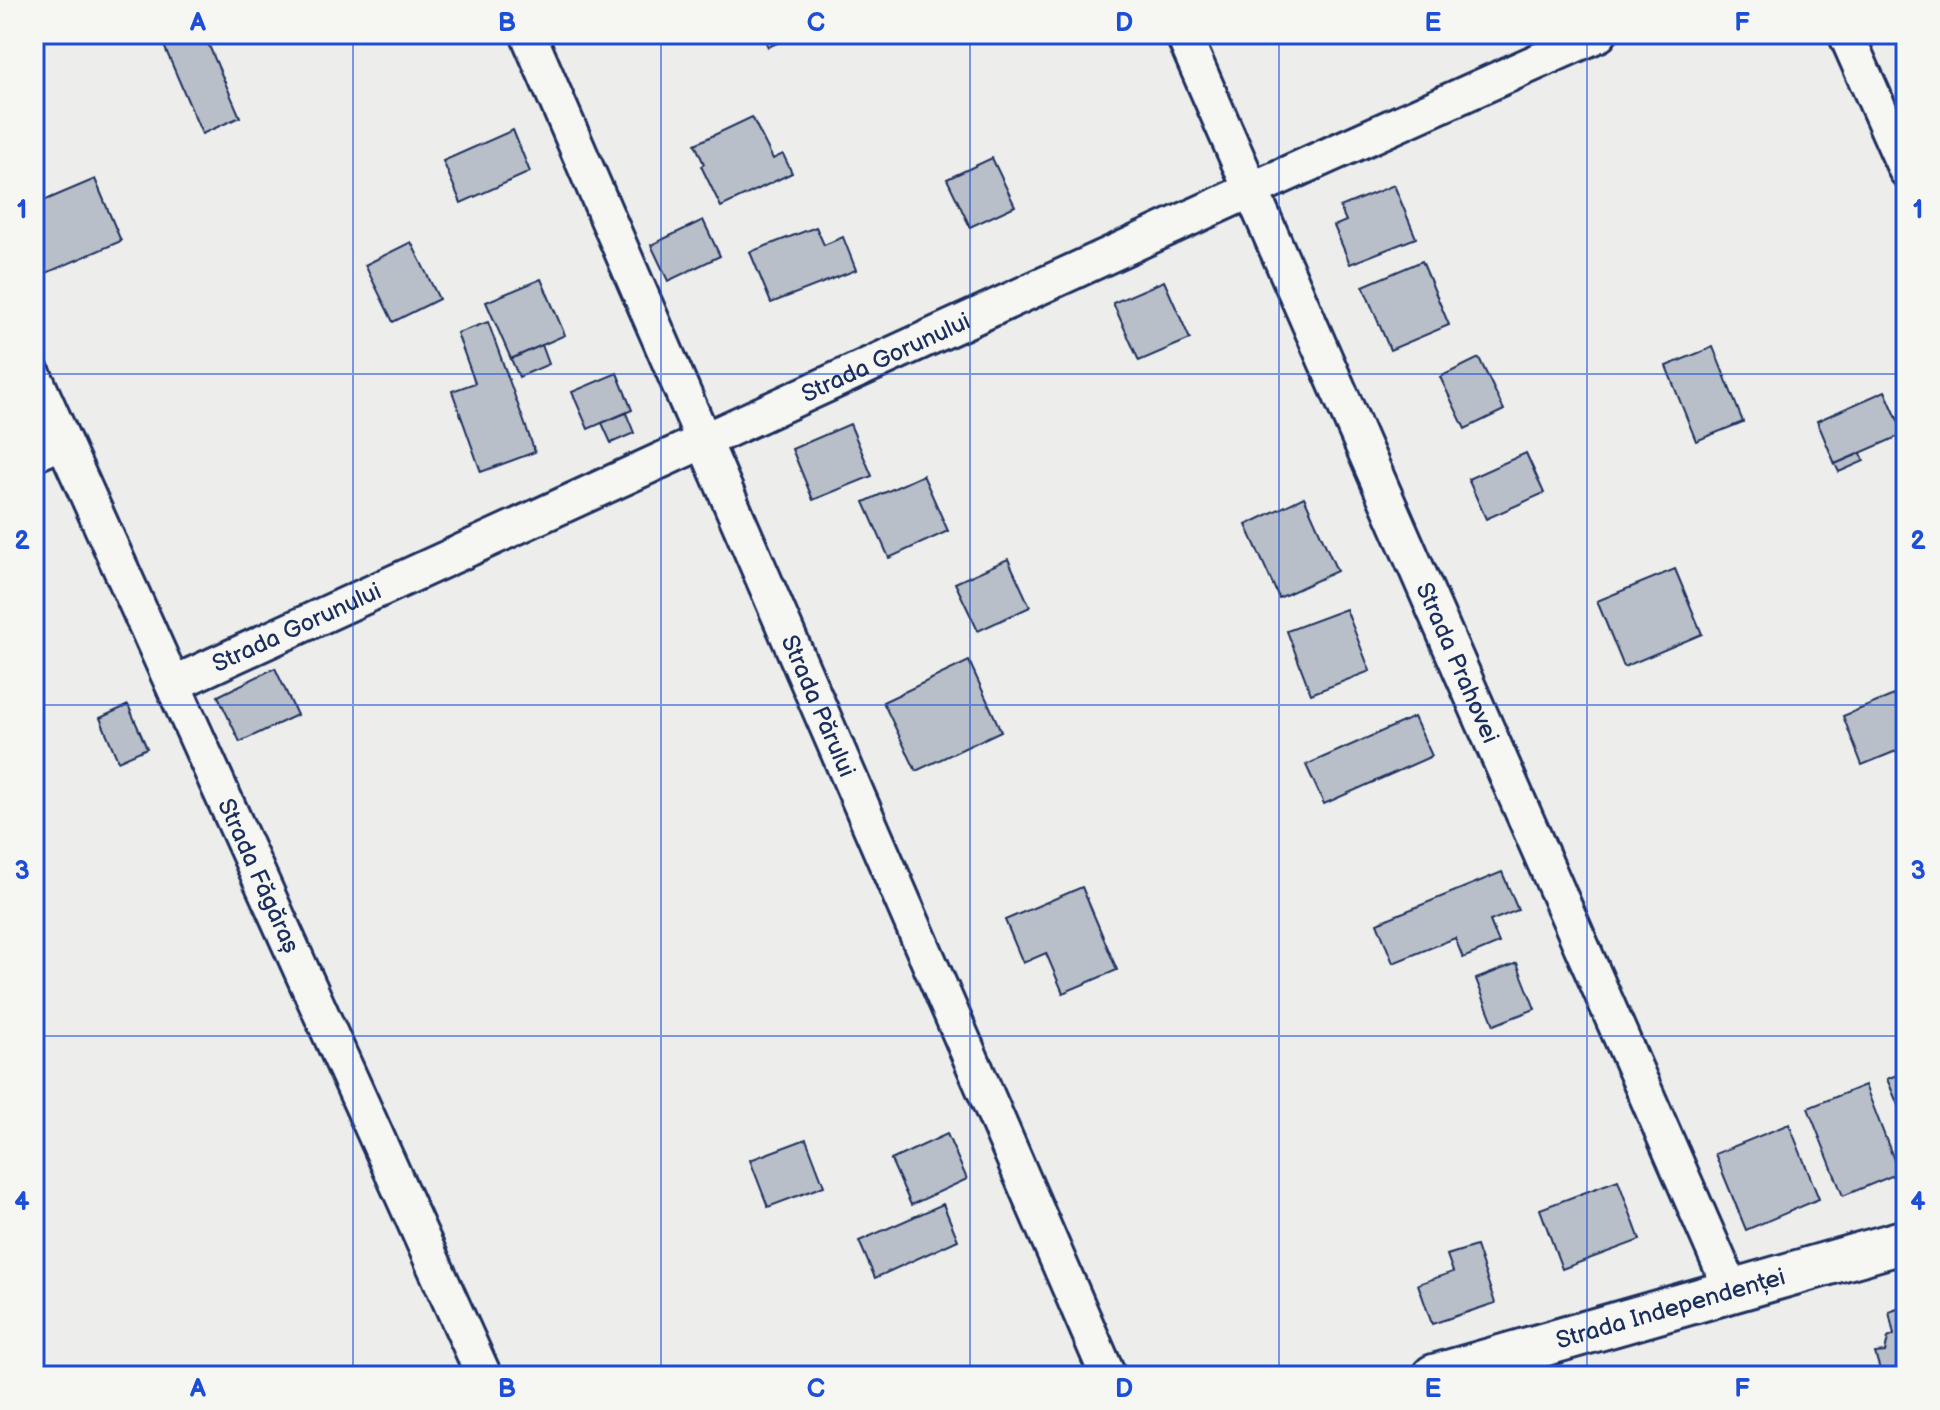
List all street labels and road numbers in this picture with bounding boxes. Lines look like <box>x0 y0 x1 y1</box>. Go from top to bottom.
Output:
street label: Strada Gorunului <box>797 307 975 409</box>
street label: Strada Gorunului <box>208 577 386 679</box>
street label: Strada Prahovei <box>1409 578 1505 748</box>
street label: Strada Părului <box>775 631 861 781</box>
street label: Strada Făgăraș <box>211 794 306 958</box>
street label: Strada Independenței <box>1553 1262 1789 1355</box>

